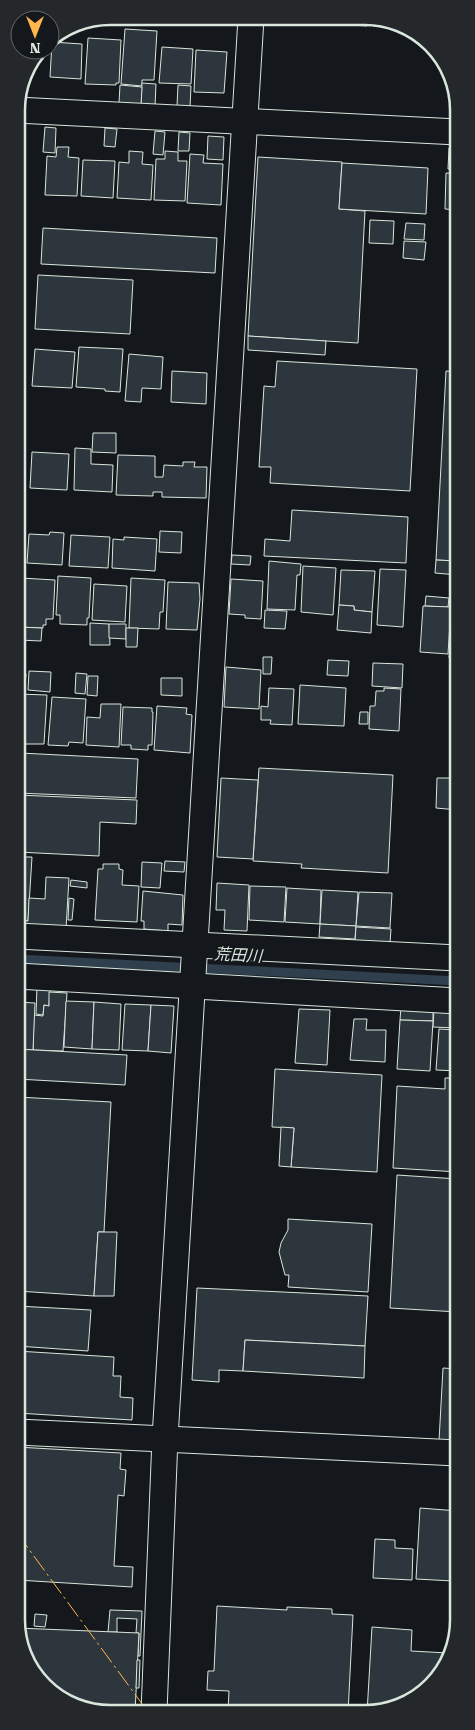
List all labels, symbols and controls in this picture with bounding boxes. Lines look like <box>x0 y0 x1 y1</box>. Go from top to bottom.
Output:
north arrow <box>10 10 60 60</box>
text: N <box>29 40 40 56</box>
water label: 荒田川 <box>214 944 264 966</box>

